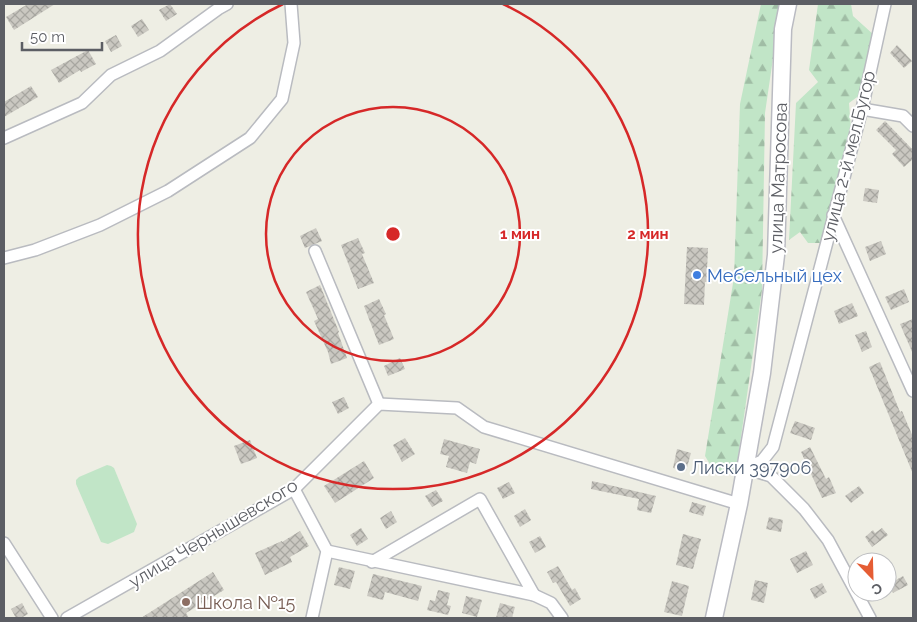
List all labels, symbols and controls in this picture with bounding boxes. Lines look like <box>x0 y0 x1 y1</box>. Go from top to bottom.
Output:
scale bar <box>22 20 102 52</box>
text: 50 m <box>30 28 65 46</box>
street label: улица 2-й мел.Бугор <box>817 68 879 244</box>
street label: улица Матросова <box>765 102 791 254</box>
centre of rings <box>384 225 402 243</box>
text: 1 мин <box>500 225 540 243</box>
text: 2 мин <box>627 225 669 243</box>
place label: Мебельный цех <box>707 265 842 286</box>
marker: Мебельный цех <box>691 269 703 281</box>
place label: Лиски 397906 <box>691 457 811 478</box>
marker: Лиски 397906 <box>675 461 687 473</box>
street label: улица Чернышевского <box>125 474 302 592</box>
north arrow <box>847 552 897 602</box>
text: С <box>869 580 885 598</box>
place label: Школа №15 <box>196 592 296 613</box>
marker: Школа №15 <box>180 596 192 608</box>

